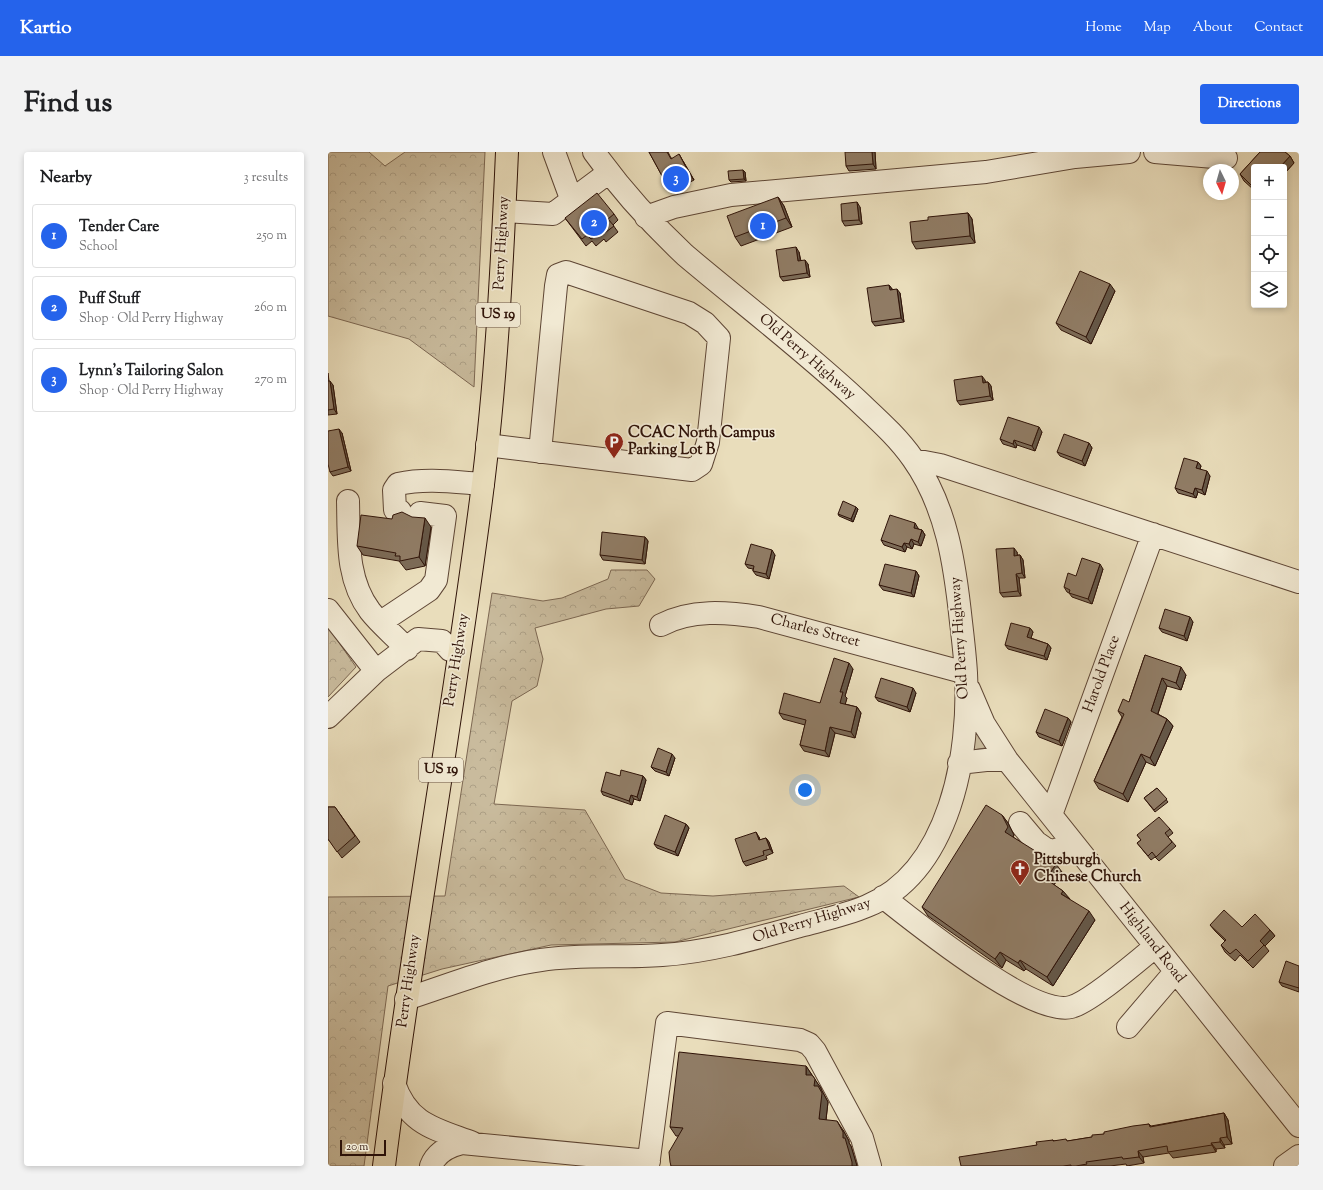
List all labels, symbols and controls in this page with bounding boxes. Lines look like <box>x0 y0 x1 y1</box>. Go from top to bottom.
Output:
text: Kartio <box>20 15 72 42</box>
text: Home <box>1085 18 1122 38</box>
text: Map <box>1144 18 1171 38</box>
text: About <box>1193 18 1232 38</box>
text: Contact <box>1254 18 1303 38</box>
text: Find us <box>24 84 112 124</box>
button: Directions <box>1200 84 1299 124</box>
pin: 3 <box>663 164 689 194</box>
north arrow <box>1203 164 1239 200</box>
map controls <box>1251 164 1287 308</box>
button: + <box>1251 164 1287 200</box>
text: Nearby <box>40 166 92 190</box>
text: 3 results <box>243 169 288 187</box>
street label: Perry Highway <box>489 195 515 291</box>
button: − <box>1251 200 1287 236</box>
pin: 2 <box>581 208 607 238</box>
pin: 1 <box>750 211 776 241</box>
text: Tender Care <box>79 217 159 238</box>
text: 1 <box>52 227 56 245</box>
text: 250 m <box>256 227 287 245</box>
button: locate <box>1251 236 1287 272</box>
text: School <box>79 238 118 256</box>
button: layers <box>1251 272 1287 308</box>
text: Puff Stuff <box>79 289 140 310</box>
text: 2 <box>51 299 57 317</box>
text: 260 m <box>254 299 287 317</box>
road number: US 19 <box>476 303 520 327</box>
street label: Old Perry Highway <box>754 309 861 405</box>
text: Shop · Old Perry Highway <box>79 310 224 328</box>
text: Lynn's Tailoring Salon <box>79 361 224 382</box>
text: 3 <box>51 371 57 389</box>
text: 270 m <box>254 371 287 389</box>
text: Shop · Old Perry Highway <box>79 382 224 400</box>
place label: CCAC North Campus Parking Lot B <box>628 423 775 461</box>
parking icon: CCAC North Campus Parking Lot B <box>603 431 625 459</box>
street label: Old Perry Highway <box>945 576 975 700</box>
street label: Charles Street <box>768 609 862 653</box>
street label: Perry Highway <box>439 611 475 708</box>
street label: Harold Place <box>1078 632 1126 716</box>
road number: US 19 <box>419 758 463 782</box>
your location <box>795 780 815 800</box>
place label: Pittsburgh Chinese Church <box>1034 850 1142 888</box>
church icon: Pittsburgh Chinese Church <box>1009 858 1031 886</box>
street label: Old Perry Highway <box>750 893 874 949</box>
street label: Highland Road <box>1114 898 1191 988</box>
street label: Perry Highway <box>392 932 426 1029</box>
scale bar <box>340 1138 386 1157</box>
text: 20 m <box>346 1139 368 1155</box>

